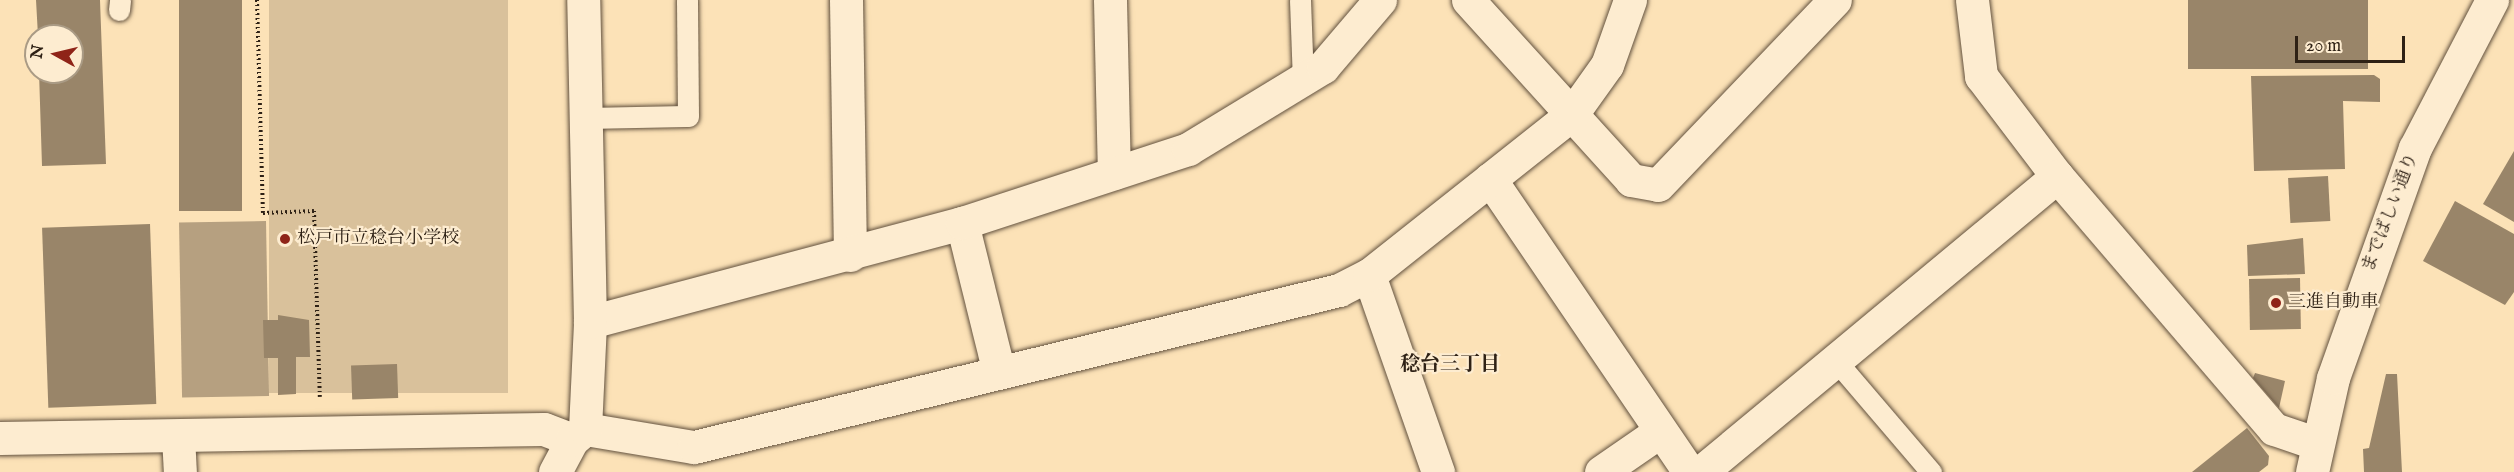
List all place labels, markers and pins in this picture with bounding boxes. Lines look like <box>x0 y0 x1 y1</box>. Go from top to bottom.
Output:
place label: 松戸市立稔台小学校 <box>297 228 459 250</box>
marker: 松戸市立稔台小学校 <box>278 232 292 246</box>
place label: 三進自動車 <box>2288 292 2378 314</box>
marker: 三進自動車 <box>2269 296 2283 310</box>

